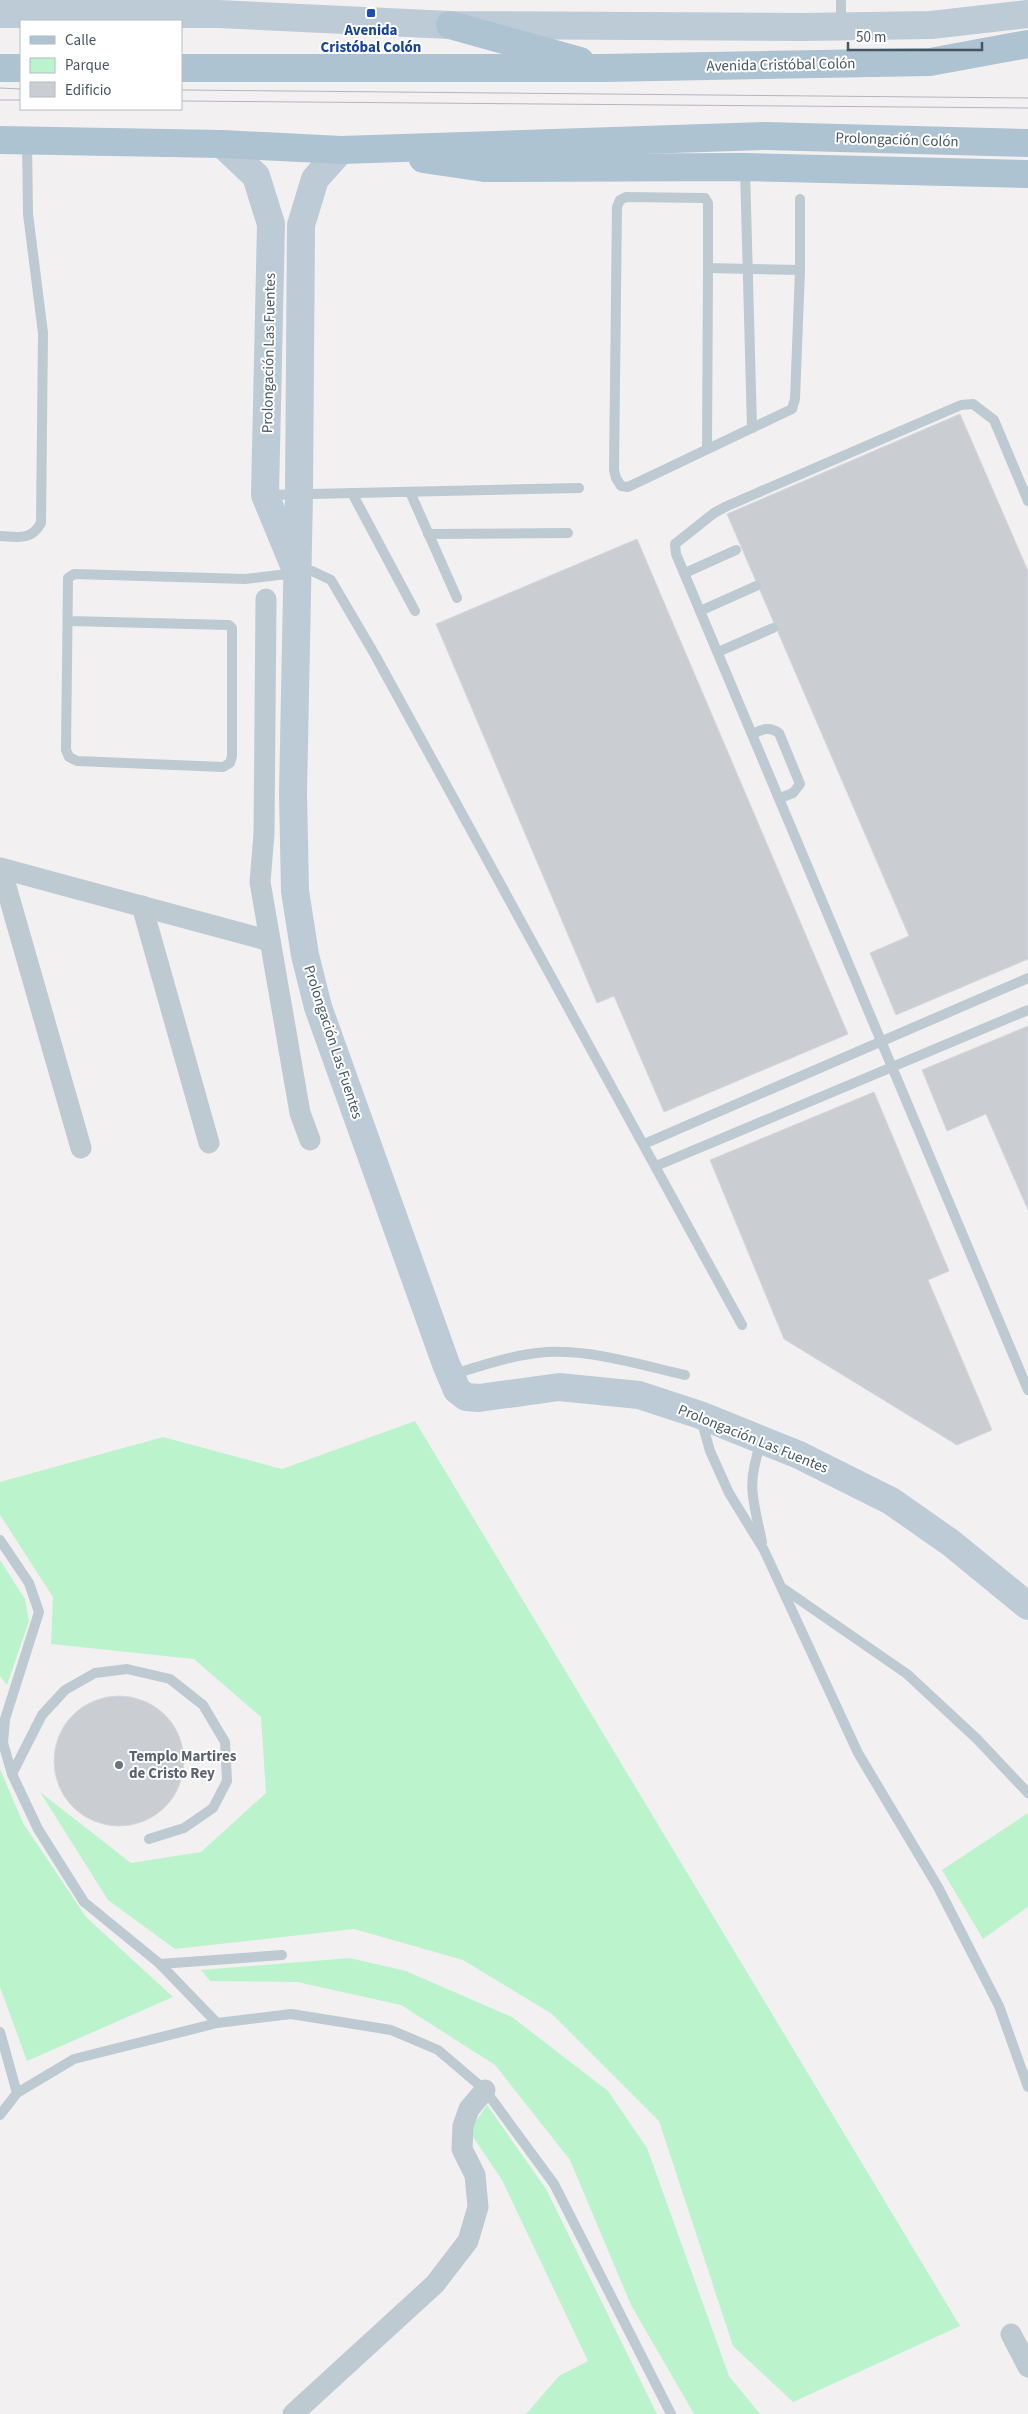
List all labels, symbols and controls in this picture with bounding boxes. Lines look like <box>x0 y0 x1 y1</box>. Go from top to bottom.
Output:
marker: Avenida Cristóbal Colón <box>365 7 377 19</box>
legend <box>20 20 182 110</box>
place label: Avenida Cristóbal Colón <box>321 20 421 58</box>
scale bar <box>848 20 982 52</box>
text: 50 m <box>856 27 886 48</box>
text: Calle <box>65 30 96 51</box>
street label: Avenida Cristóbal Colón <box>706 53 856 77</box>
text: Parque <box>65 55 109 76</box>
text: Edificio <box>65 80 112 101</box>
street label: Prolongación Colón <box>835 127 959 153</box>
street label: Prolongación Las Fuentes <box>257 273 281 433</box>
street label: Prolongación Las Fuentes <box>298 963 368 1121</box>
street label: Prolongación Las Fuentes <box>675 1399 831 1479</box>
place label: Templo Martires de Cristo Rey <box>129 1746 237 1784</box>
marker: Templo Martires de Cristo Rey <box>113 1759 125 1771</box>

